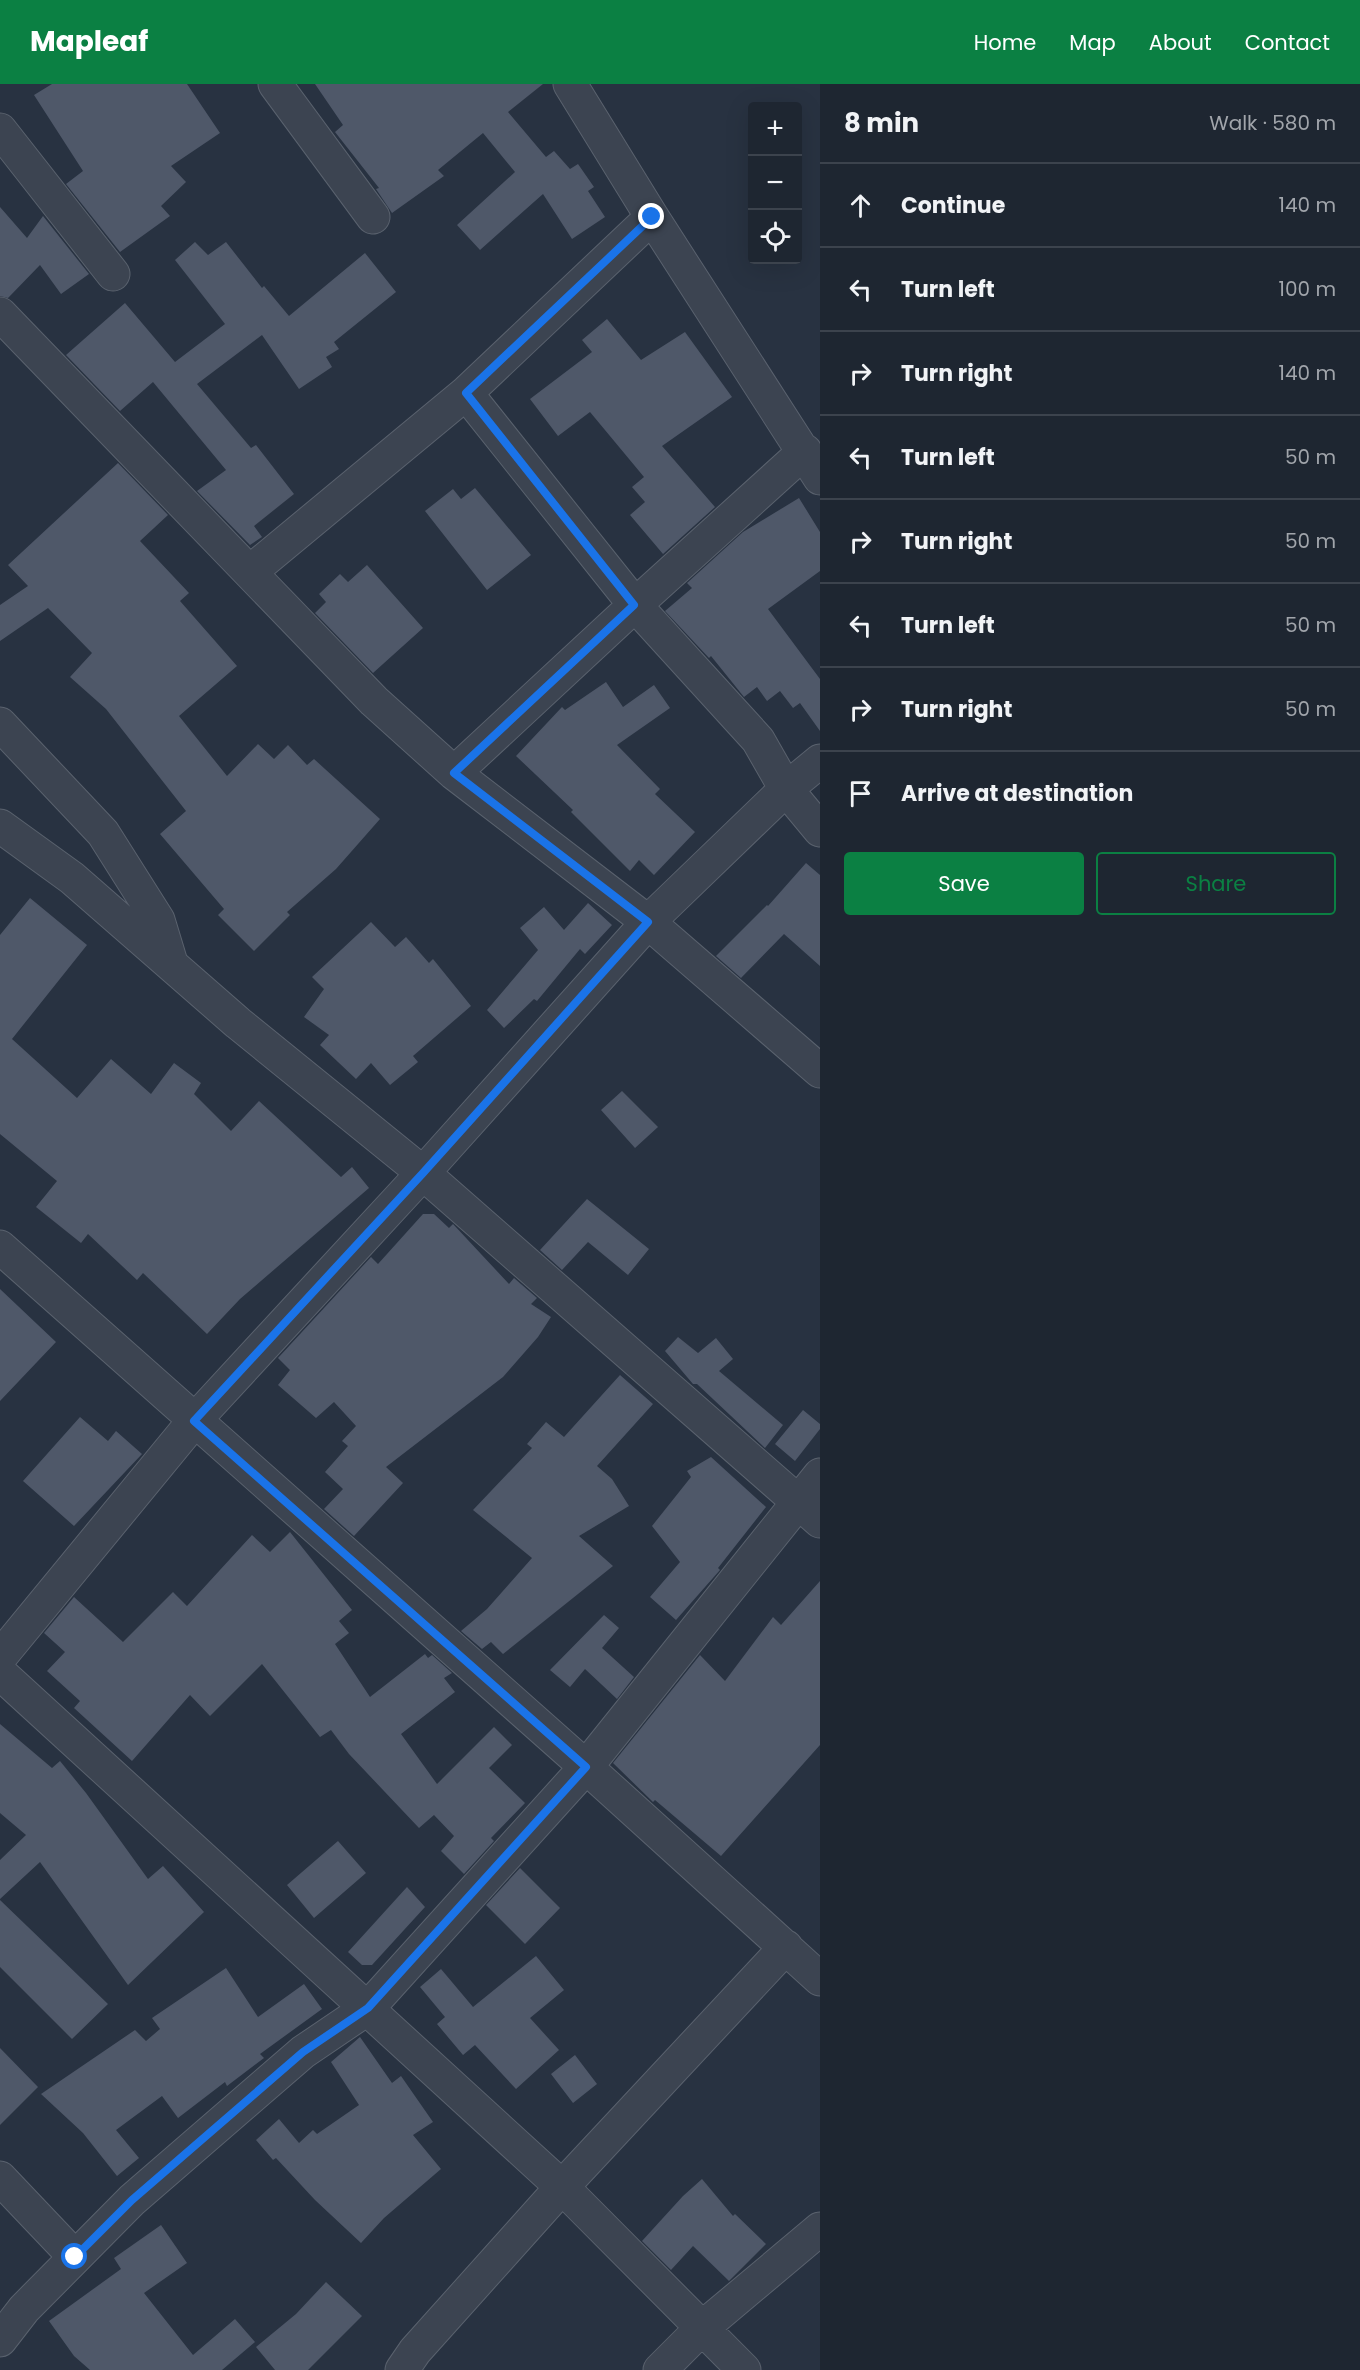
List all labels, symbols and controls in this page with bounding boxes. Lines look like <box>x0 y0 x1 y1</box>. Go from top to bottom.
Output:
text: Mapleaf <box>30 22 148 61</box>
text: Home <box>974 28 1036 57</box>
text: Map <box>1069 28 1116 57</box>
text: About <box>1149 28 1212 57</box>
text: Contact <box>1245 28 1330 57</box>
map controls <box>748 102 802 264</box>
button: + <box>748 102 802 156</box>
text: 8 min <box>844 105 919 141</box>
text: Walk · 580 m <box>1209 109 1336 137</box>
button: − <box>748 156 802 210</box>
icon: ahead <box>844 189 877 222</box>
text: Continue <box>901 190 1005 221</box>
text: 140 m <box>1279 191 1336 219</box>
route end <box>638 203 664 229</box>
button: locate <box>748 210 802 264</box>
icon: left <box>844 273 877 306</box>
text: Turn left <box>901 274 995 305</box>
text: 100 m <box>1279 275 1336 303</box>
icon: right <box>844 357 877 390</box>
text: Turn right <box>901 358 1012 389</box>
text: 140 m <box>1279 359 1336 387</box>
icon: left <box>844 441 877 474</box>
text: Turn left <box>901 442 995 473</box>
text: 50 m <box>1285 443 1336 471</box>
icon: right <box>844 525 877 558</box>
text: Turn right <box>901 526 1012 557</box>
text: 50 m <box>1285 527 1336 555</box>
icon: left <box>844 609 877 642</box>
text: Turn left <box>901 610 995 641</box>
text: 50 m <box>1285 611 1336 639</box>
icon: right <box>844 693 877 726</box>
text: Turn right <box>901 694 1012 725</box>
text: 50 m <box>1285 695 1336 723</box>
icon: arrive <box>844 777 877 810</box>
text: Arrive at destination <box>901 778 1133 809</box>
button: Save <box>844 852 1084 915</box>
button: Share <box>1096 852 1336 915</box>
route start <box>61 2243 87 2269</box>

